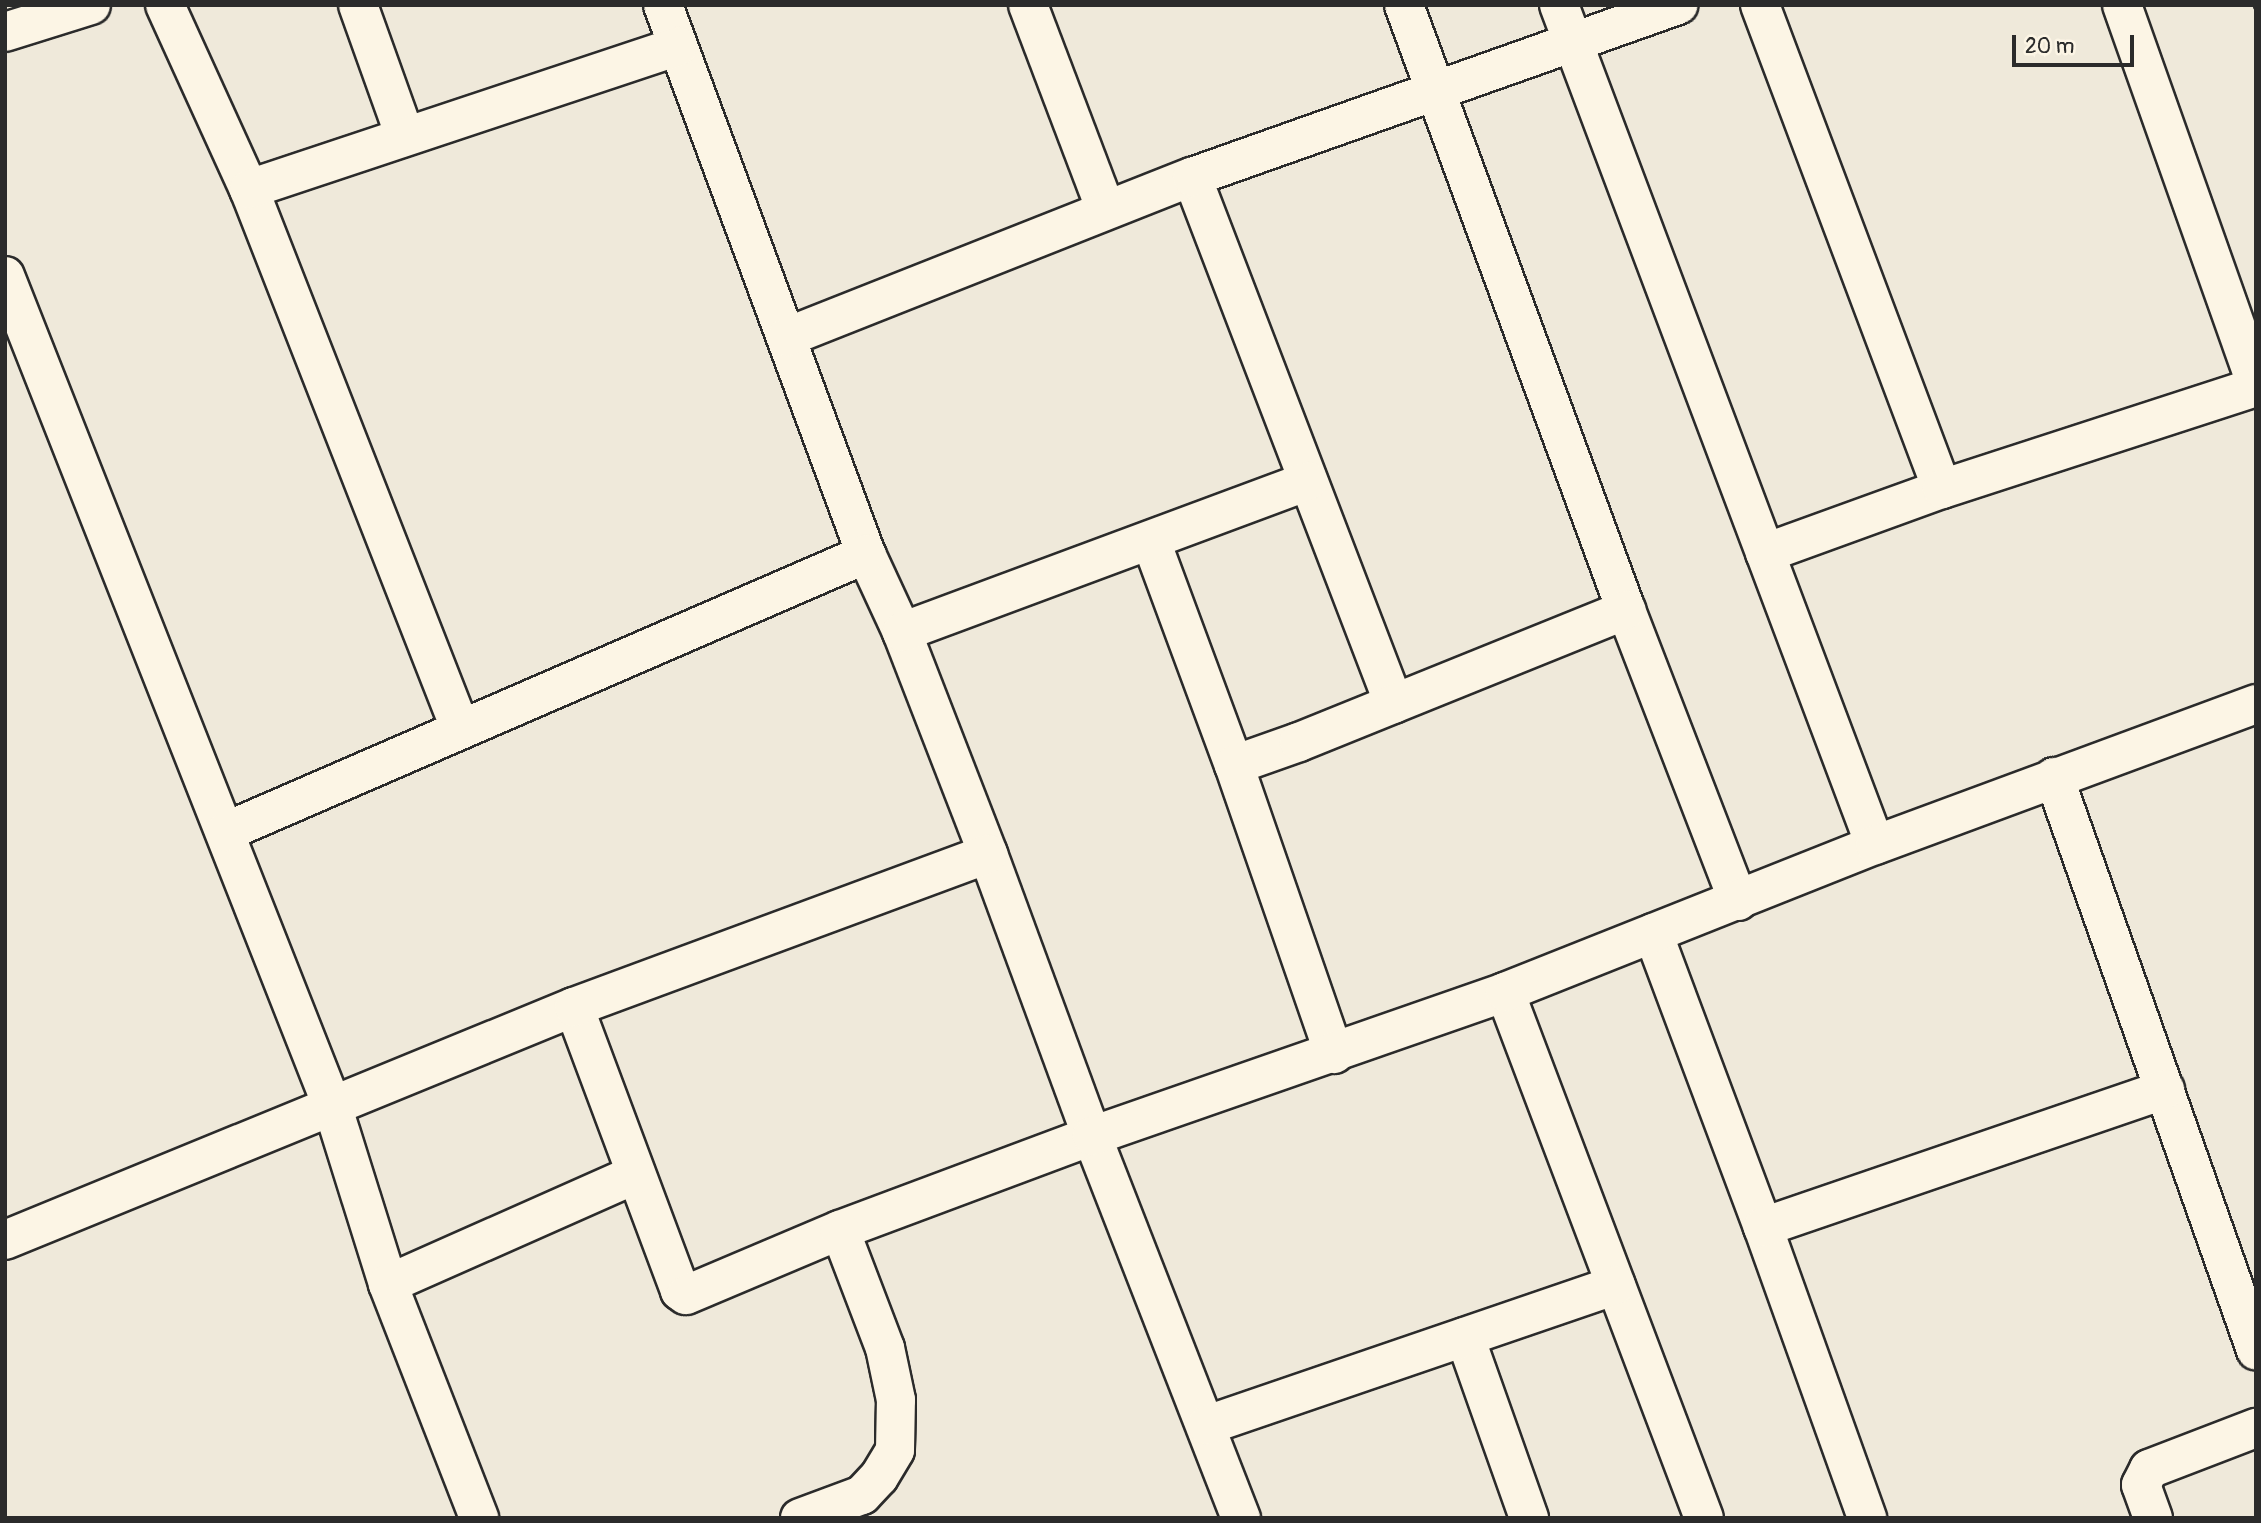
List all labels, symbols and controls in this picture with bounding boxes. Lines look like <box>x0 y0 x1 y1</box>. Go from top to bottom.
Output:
scale bar <box>2016 21 2138 65</box>
text: 20 m <box>2025 33 2074 60</box>

